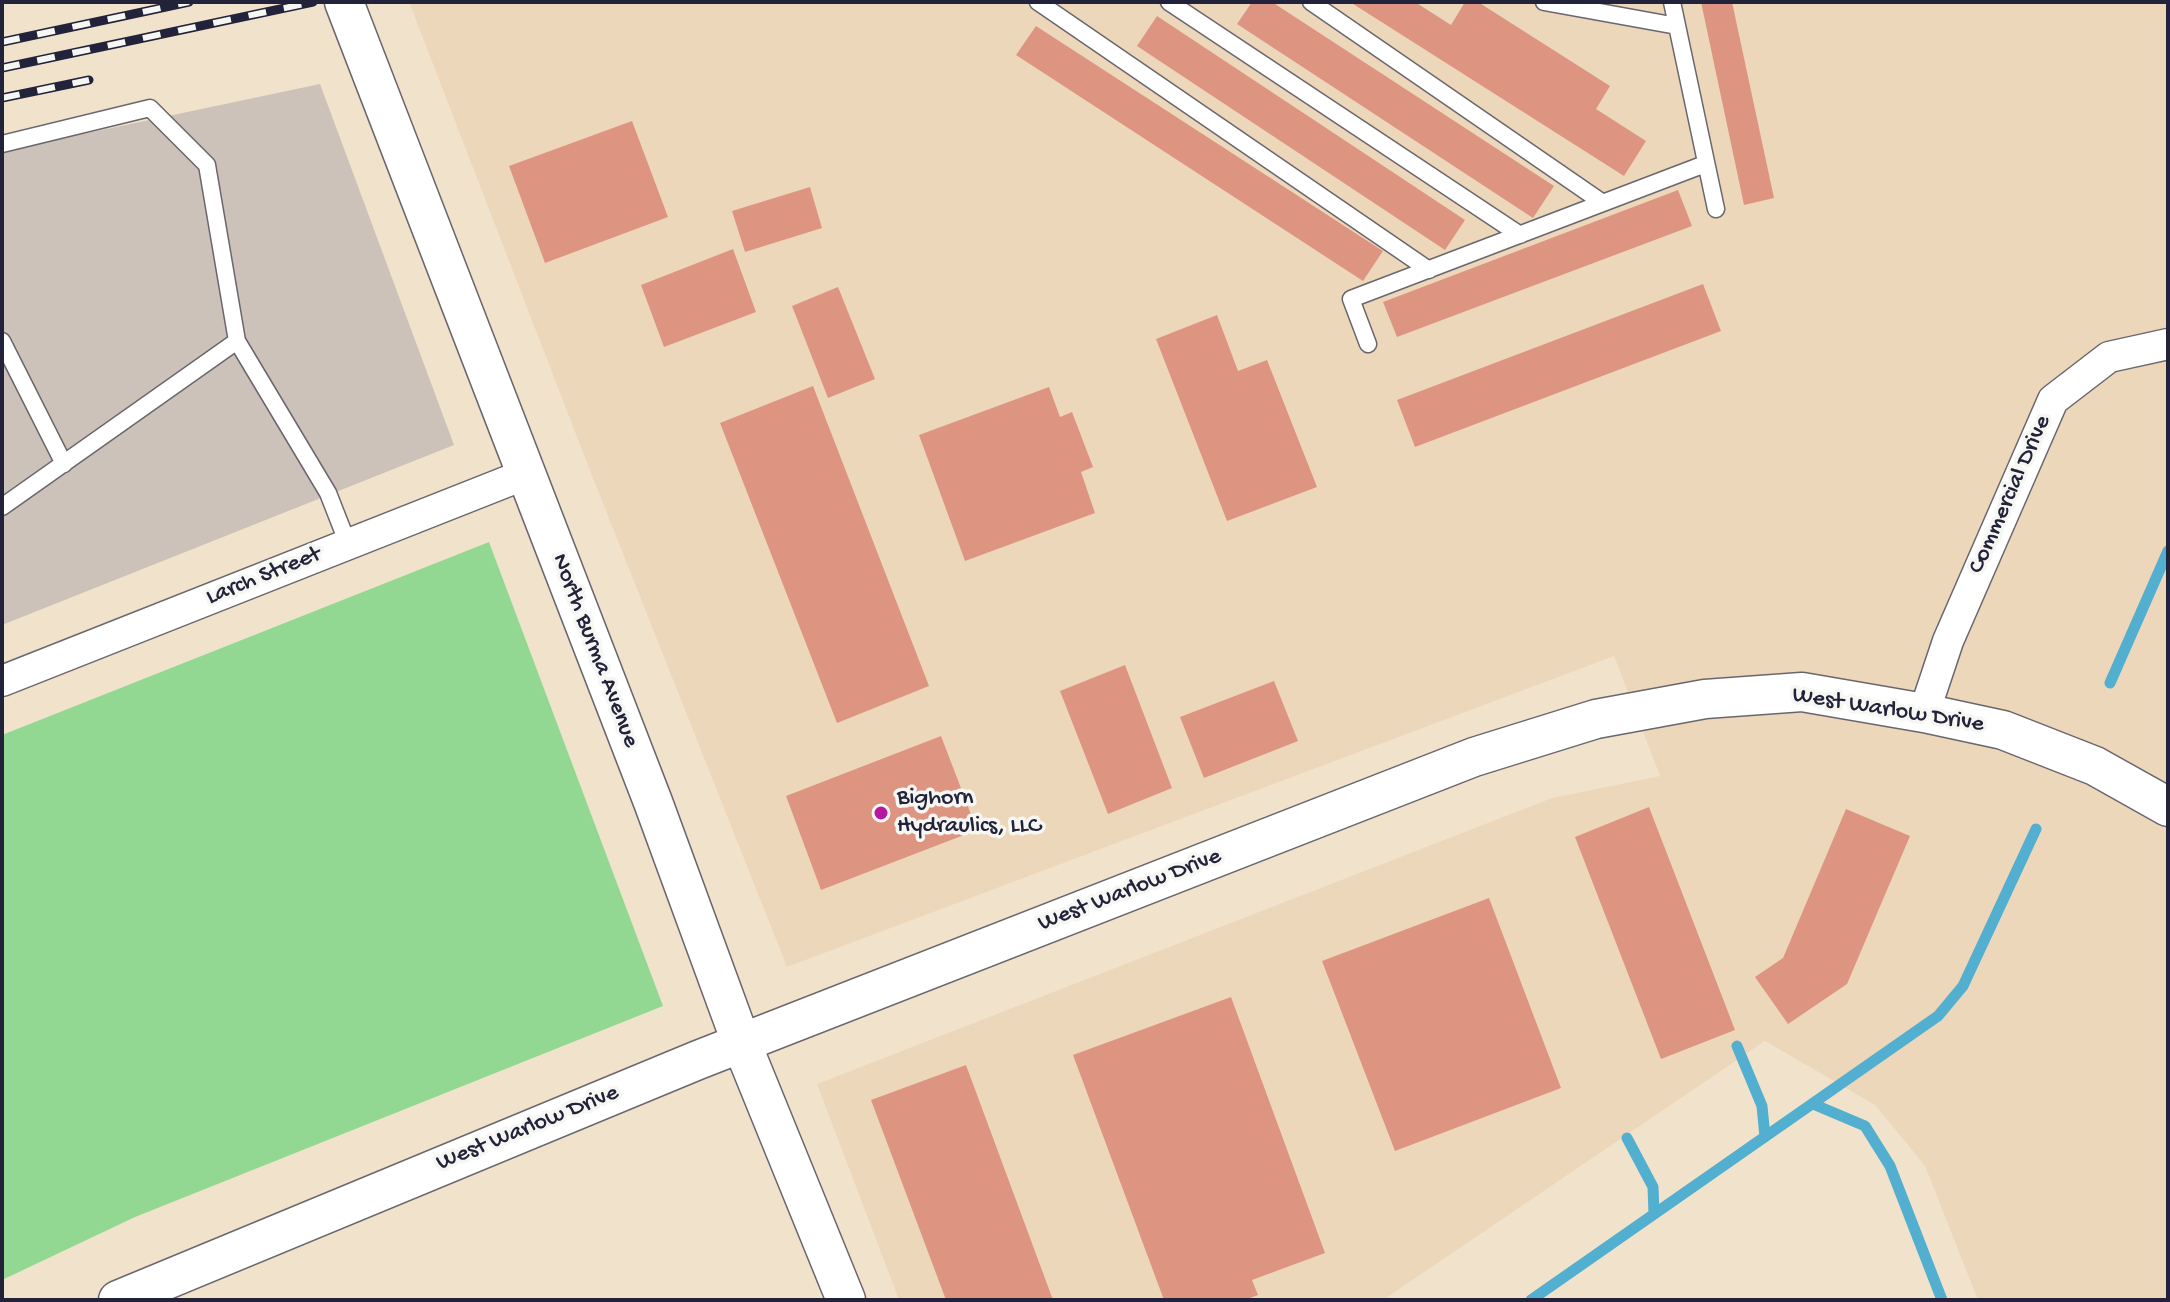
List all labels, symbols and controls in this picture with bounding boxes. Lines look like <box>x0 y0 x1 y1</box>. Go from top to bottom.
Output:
street label: Commercial Drive <box>1963 411 2059 579</box>
street label: Larch Street <box>202 541 326 613</box>
street label: North Burma Avenue <box>544 550 644 752</box>
street label: West Warlow Drive <box>1790 682 1986 740</box>
place label: Bighorn Hydraulics, LLC <box>897 785 1041 841</box>
marker: Bighorn Hydraulics, LLC <box>872 804 890 822</box>
street label: West Warlow Drive <box>1034 843 1226 939</box>
street label: West Warlow Drive <box>433 1079 623 1179</box>

